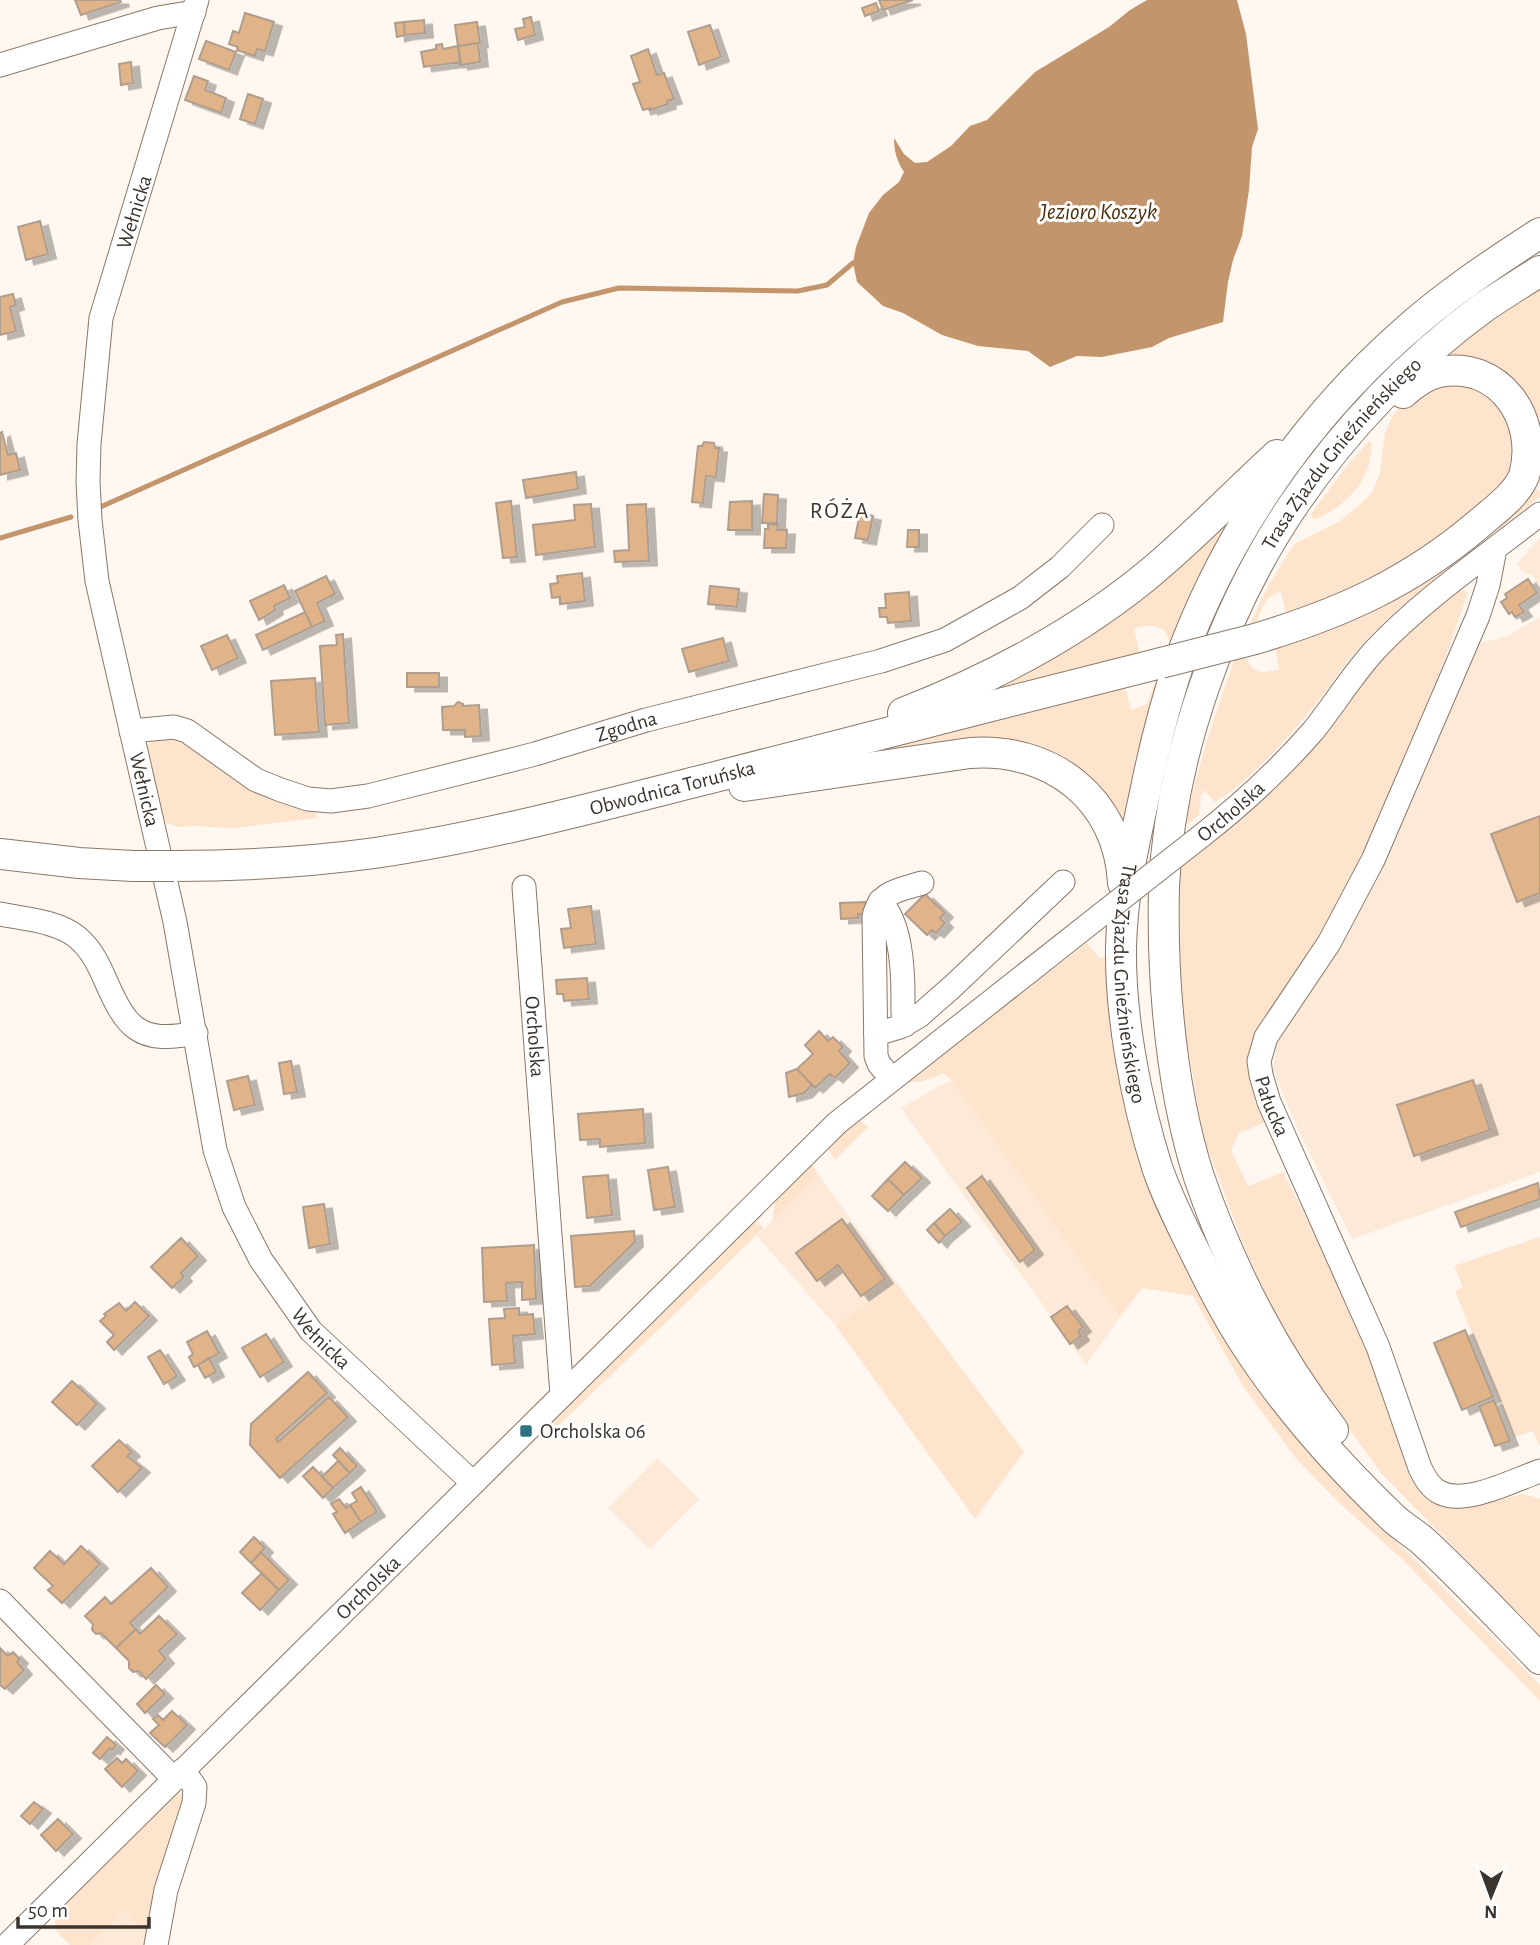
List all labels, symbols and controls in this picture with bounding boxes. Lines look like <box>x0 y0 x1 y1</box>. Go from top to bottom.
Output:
street label: Wełnicka <box>113 173 156 251</box>
water label: Jezioro Koszyk <box>1040 201 1158 224</box>
street label: Trasa Zjazdu Gnieźnieńskiego <box>1258 354 1425 553</box>
district label: RÓŻA <box>810 497 870 523</box>
street label: Zgodna <box>593 708 659 746</box>
street label: Wełnicka <box>125 750 163 829</box>
street label: Obwodnica Toruńska <box>588 757 758 819</box>
street label: Orcholska <box>1193 777 1269 846</box>
street label: Trasa Zjazdu Gnieźnieńskiego <box>1110 862 1149 1105</box>
street label: Orcholska <box>521 995 548 1078</box>
street label: Pałucka <box>1251 1073 1293 1140</box>
street label: Wełnicka <box>287 1304 355 1373</box>
place label: Orcholska 06 <box>540 1421 646 1442</box>
marker: Orcholska 06 <box>518 1423 534 1439</box>
street label: Orcholska <box>332 1552 405 1624</box>
north arrow <box>1456 1861 1526 1931</box>
scale bar <box>18 1885 149 1929</box>
text: 50 m <box>28 1900 68 1921</box>
text: N <box>1484 1902 1498 1921</box>

